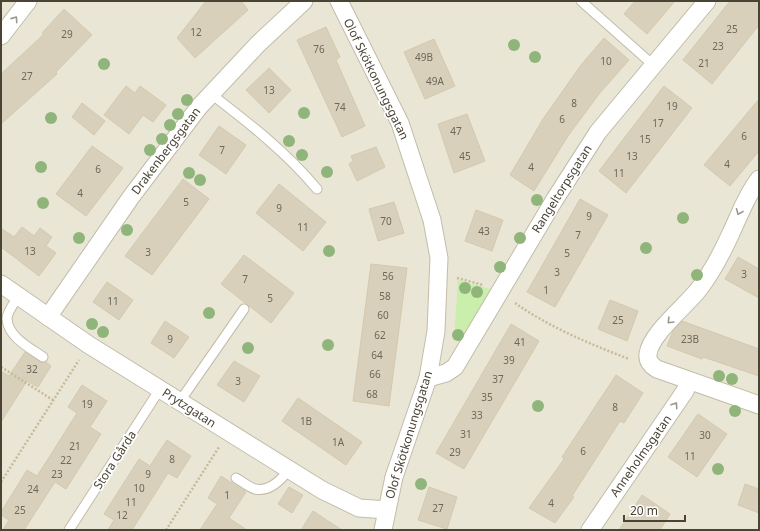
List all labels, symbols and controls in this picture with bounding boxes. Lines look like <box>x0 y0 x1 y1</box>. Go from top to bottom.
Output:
street label: Olof Skötkonungsgatan <box>340 15 413 142</box>
one-way arrow <box>10 16 18 23</box>
house number: 25 <box>726 22 738 36</box>
house number: 12 <box>190 25 202 39</box>
house number: 29 <box>61 27 73 41</box>
house number: 23 <box>712 39 724 53</box>
house number: 76 <box>313 42 325 56</box>
house number: 49B <box>415 50 433 64</box>
house number: 10 <box>600 54 612 68</box>
house number: 21 <box>698 56 710 70</box>
house number: 27 <box>21 69 33 83</box>
house number: 49A <box>426 74 445 88</box>
house number: 13 <box>263 83 275 97</box>
house number: 8 <box>571 96 577 110</box>
house number: 19 <box>666 99 678 113</box>
house number: 74 <box>334 100 346 114</box>
street label: Drakenbergsgatan <box>127 103 204 198</box>
house number: 6 <box>559 112 565 126</box>
house number: 17 <box>652 116 664 130</box>
house number: 47 <box>450 124 462 138</box>
house number: 6 <box>741 129 747 143</box>
house number: 15 <box>639 132 651 146</box>
street label: Rangeltorpsgatan <box>528 141 596 236</box>
house number: 7 <box>219 143 225 157</box>
house number: 45 <box>459 149 471 163</box>
house number: 13 <box>626 149 638 163</box>
house number: 4 <box>724 157 730 171</box>
house number: 4 <box>528 160 534 174</box>
house number: 6 <box>95 162 101 176</box>
house number: 11 <box>613 166 625 180</box>
house number: 4 <box>77 186 83 200</box>
house number: 5 <box>183 195 189 209</box>
house number: 9 <box>276 201 282 215</box>
house number: 9 <box>586 209 592 223</box>
one-way arrow <box>736 209 744 216</box>
house number: 70 <box>380 214 392 228</box>
house number: 11 <box>297 220 309 234</box>
house number: 43 <box>478 224 490 238</box>
house number: 7 <box>575 228 581 242</box>
house number: 13 <box>24 244 36 258</box>
house number: 3 <box>145 245 151 259</box>
house number: 5 <box>564 246 570 260</box>
house number: 3 <box>554 265 560 279</box>
house number: 3 <box>741 267 747 281</box>
house number: 56 <box>382 269 394 283</box>
house number: 7 <box>242 272 248 286</box>
house number: 1 <box>543 283 549 297</box>
house number: 58 <box>379 289 391 303</box>
house number: 5 <box>267 291 273 305</box>
house number: 11 <box>107 294 119 308</box>
house number: 60 <box>377 308 389 322</box>
house number: 25 <box>612 313 624 327</box>
one-way arrow <box>667 316 675 324</box>
house number: 62 <box>374 328 386 342</box>
house number: 9 <box>167 332 173 346</box>
house number: 23B <box>681 332 699 346</box>
house number: 41 <box>514 335 526 349</box>
house number: 64 <box>371 348 383 362</box>
house number: 39 <box>503 353 515 367</box>
house number: 32 <box>26 362 38 376</box>
house number: 66 <box>369 367 381 381</box>
street label: Olof Skötkonungsgatan <box>381 369 436 501</box>
house number: 37 <box>492 372 504 386</box>
house number: 3 <box>235 374 241 388</box>
street label: Prytzgatan <box>159 384 219 431</box>
house number: 68 <box>366 387 378 401</box>
house number: 35 <box>481 390 493 404</box>
house number: 19 <box>81 397 93 411</box>
house number: 8 <box>612 400 618 414</box>
one-way arrow <box>671 403 678 410</box>
house number: 33 <box>471 408 483 422</box>
street label: Anneholmsgatan <box>606 411 675 500</box>
house number: 1B <box>300 414 312 428</box>
street label: Stora Gårda <box>89 427 140 492</box>
house number: 31 <box>460 427 472 441</box>
house number: 30 <box>699 428 711 442</box>
house number: 1A <box>332 435 345 449</box>
house number: 21 <box>69 439 81 453</box>
house number: 6 <box>580 444 586 458</box>
house number: 29 <box>449 445 461 459</box>
house number: 11 <box>684 449 696 463</box>
house number: 8 <box>169 452 175 466</box>
house number: 22 <box>60 453 72 467</box>
house number: 23 <box>51 467 63 481</box>
house number: 9 <box>145 467 151 481</box>
house number: 10 <box>133 481 145 495</box>
house number: 24 <box>27 482 39 496</box>
house number: 1 <box>224 488 230 502</box>
house number: 11 <box>125 495 137 509</box>
house number: 4 <box>548 496 554 510</box>
scale bar <box>624 497 685 523</box>
house number: 27 <box>432 501 444 515</box>
text: 20 m <box>630 502 658 519</box>
house number: 25 <box>14 503 26 517</box>
house number: 12 <box>116 508 128 522</box>

